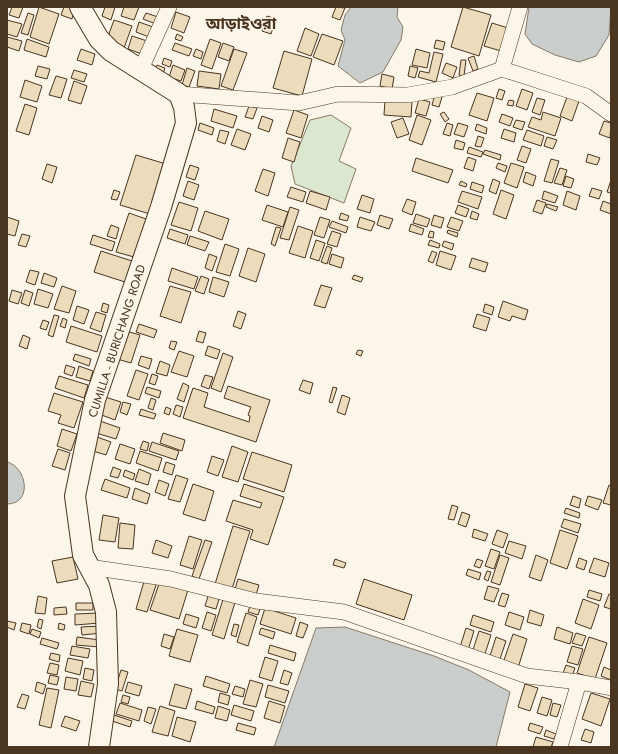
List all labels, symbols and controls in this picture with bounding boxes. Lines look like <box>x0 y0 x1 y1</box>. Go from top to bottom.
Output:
district label: আড়াইওরা <box>205 12 277 35</box>
street label: CUMILLA - BURICHANG ROAD <box>84 262 150 420</box>

